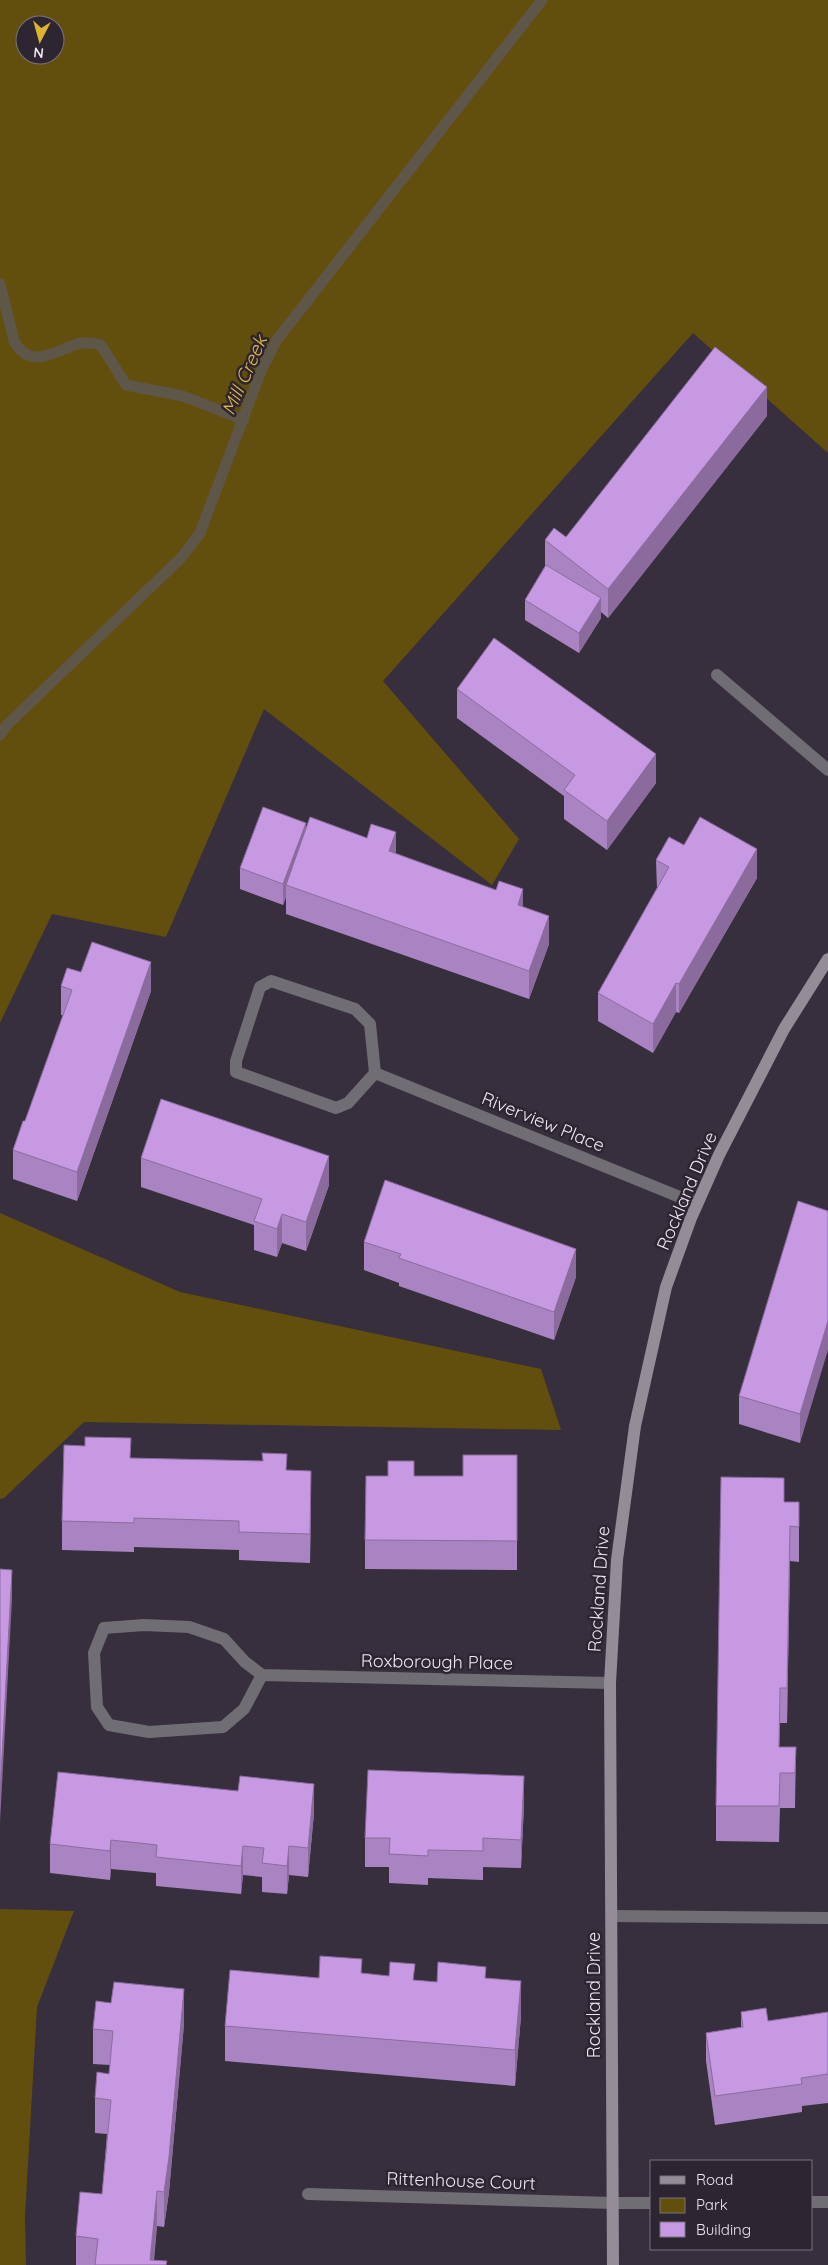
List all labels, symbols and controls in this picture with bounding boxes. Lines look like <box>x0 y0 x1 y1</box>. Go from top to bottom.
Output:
north arrow <box>15 15 65 65</box>
text: N <box>33 43 45 62</box>
water label: Mill Creek <box>216 330 273 419</box>
street label: Riverview Place <box>478 1086 608 1157</box>
street label: Rockland Drive <box>651 1128 722 1253</box>
street label: Rockland Drive <box>583 1525 614 1653</box>
street label: Roxborough Place <box>361 1649 513 1674</box>
street label: Rockland Drive <box>582 1932 605 2058</box>
legend <box>650 2160 813 2250</box>
street label: Rittenhouse Court <box>386 2166 536 2195</box>
text: Road <box>696 2170 733 2189</box>
text: Park <box>696 2195 728 2214</box>
text: Building <box>696 2220 751 2239</box>

